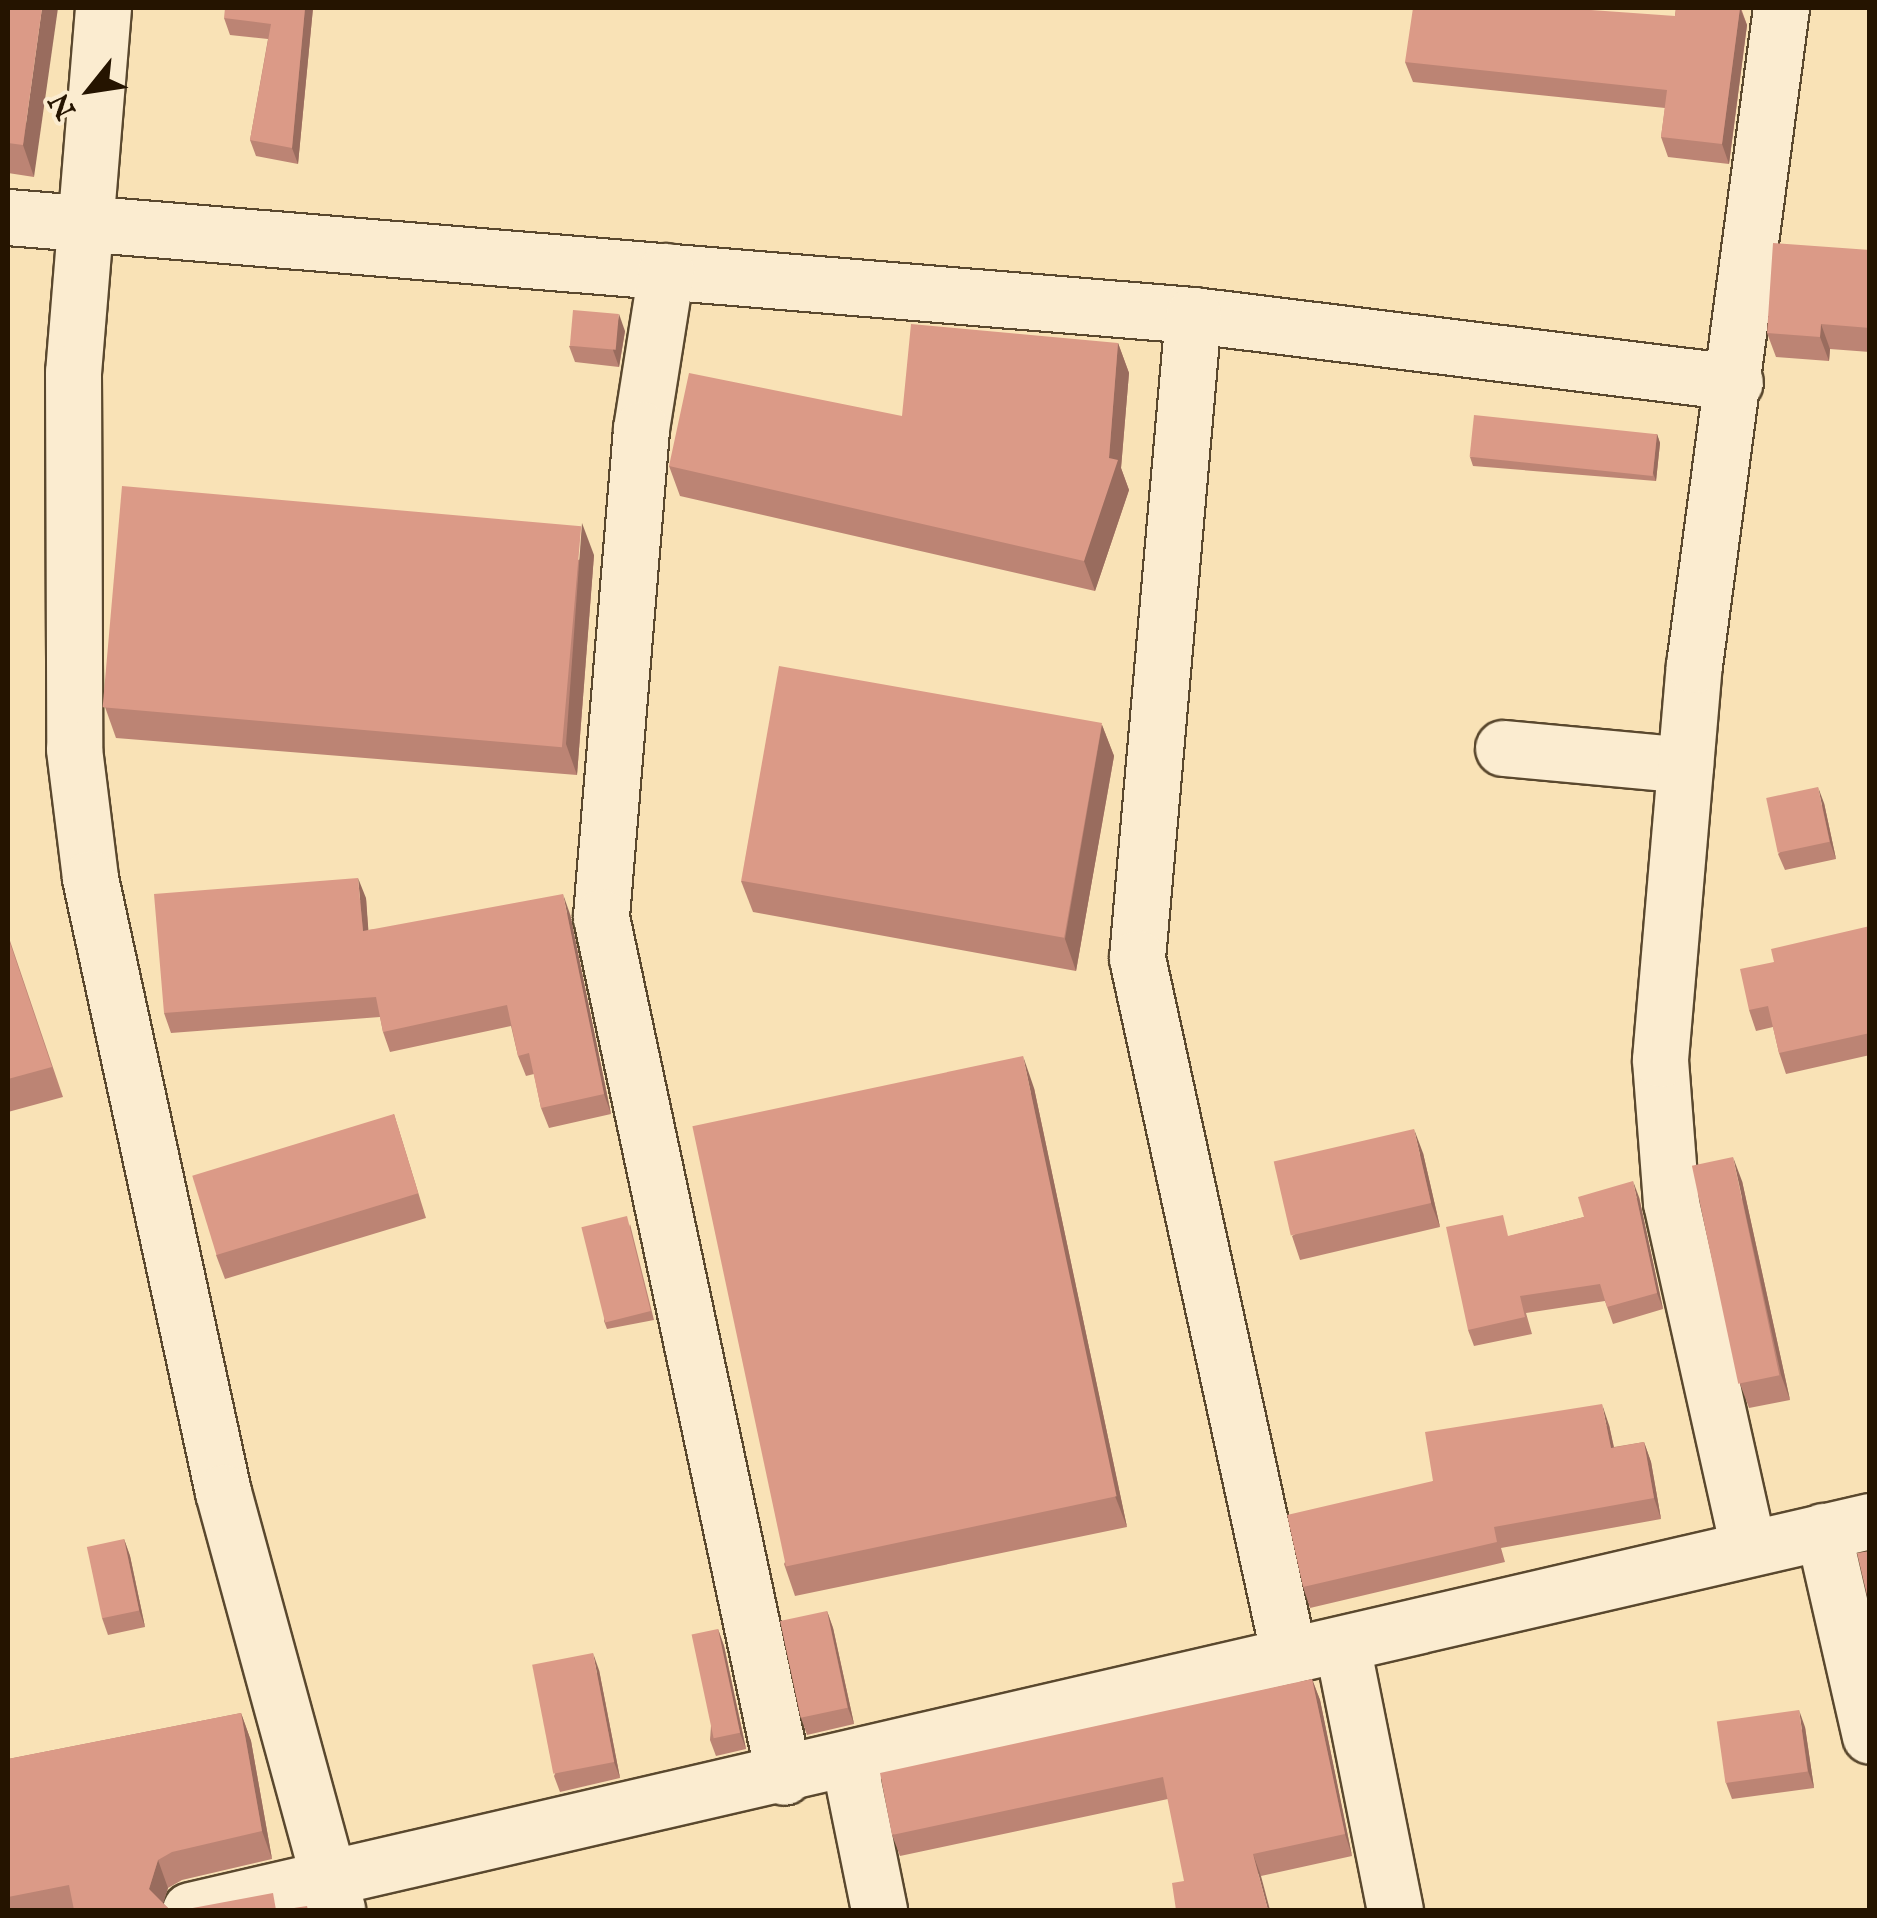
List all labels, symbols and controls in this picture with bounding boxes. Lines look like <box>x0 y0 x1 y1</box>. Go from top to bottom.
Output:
north arrow <box>40 40 140 140</box>
text: N <box>42 86 85 125</box>

